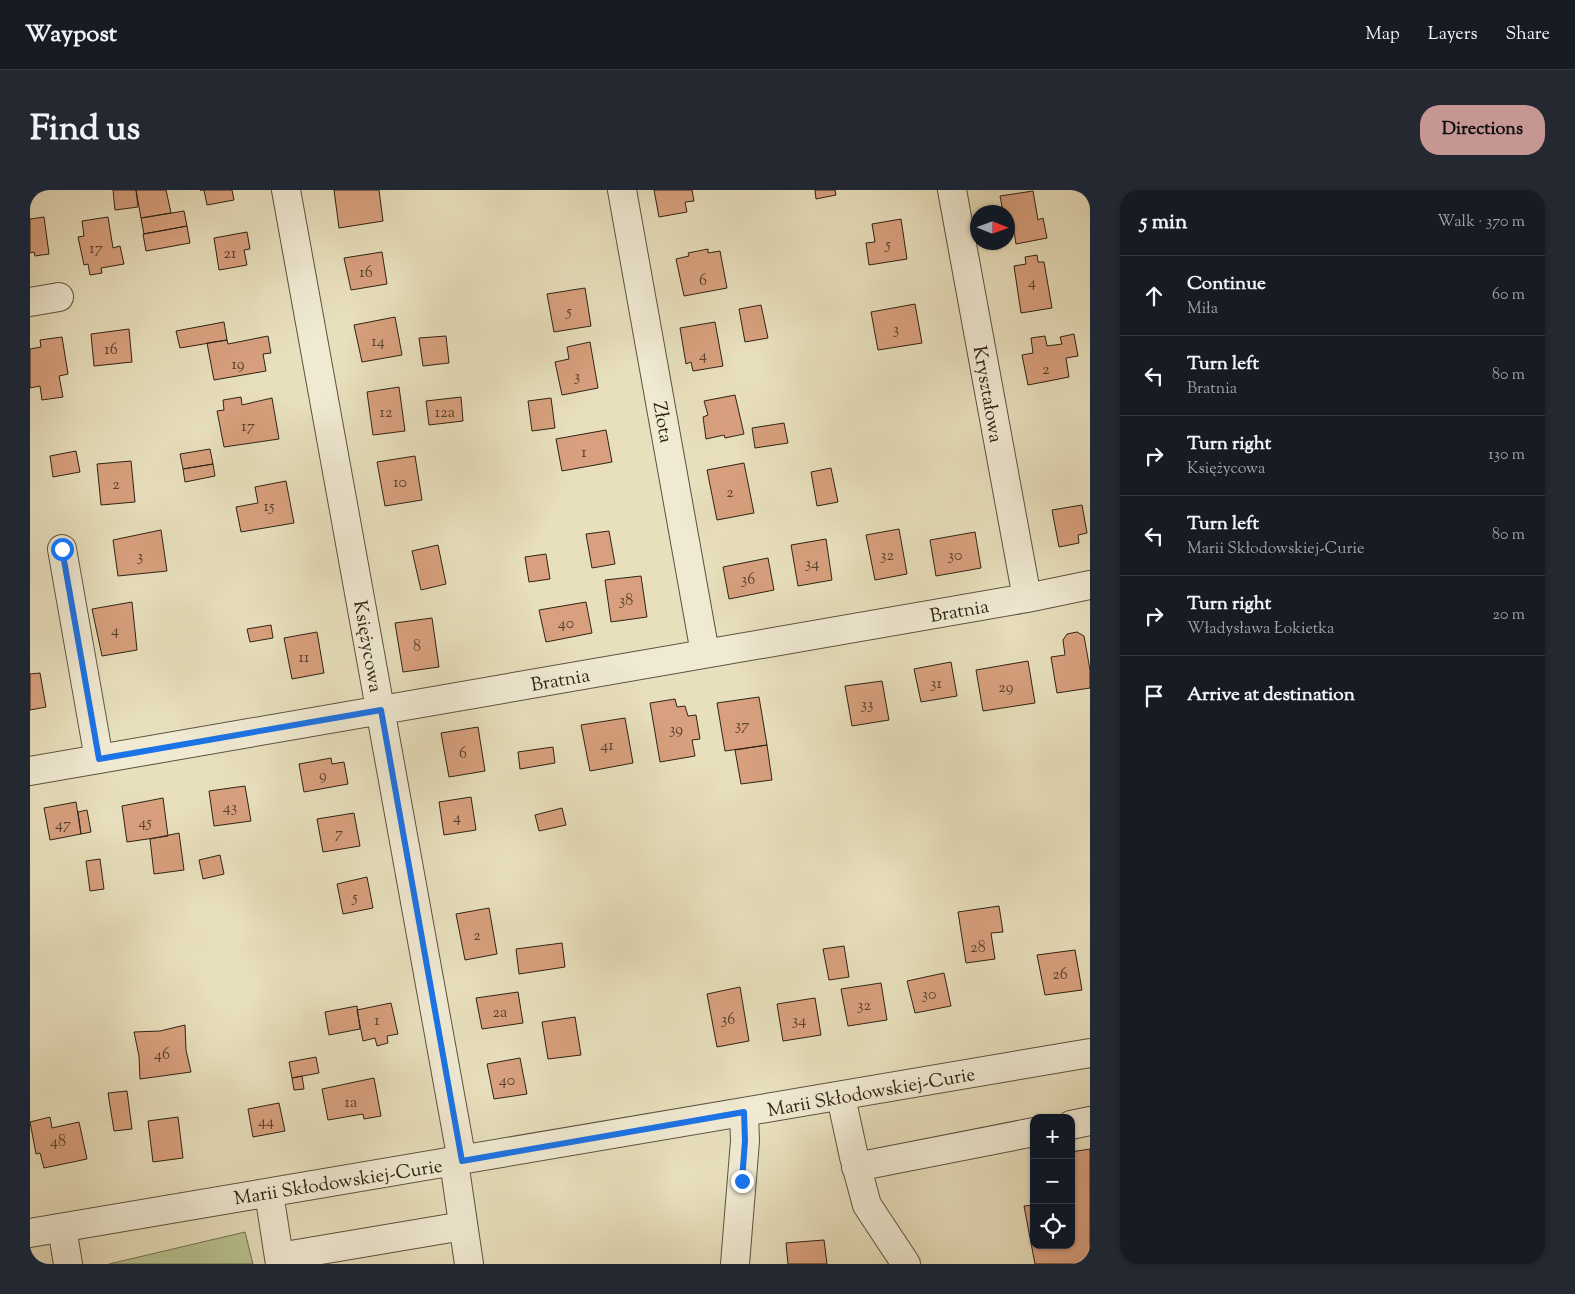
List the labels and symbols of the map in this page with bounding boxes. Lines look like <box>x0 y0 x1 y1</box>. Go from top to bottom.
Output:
north arrow <box>970 205 1015 250</box>
house number: 5 <box>884 234 891 257</box>
house number: 17 <box>89 238 103 261</box>
house number: 21 <box>224 243 237 266</box>
house number: 16 <box>359 262 373 285</box>
house number: 6 <box>699 270 707 293</box>
house number: 4 <box>1028 272 1036 295</box>
house number: 5 <box>565 301 572 324</box>
house number: 3 <box>893 319 899 342</box>
house number: 14 <box>371 331 385 354</box>
house number: 16 <box>104 339 118 362</box>
street label: Kryształowa <box>965 344 1008 445</box>
house number: 4 <box>699 345 707 368</box>
house number: 19 <box>231 354 245 377</box>
house number: 2 <box>1042 359 1050 382</box>
house number: 3 <box>574 366 580 389</box>
street label: Złota <box>645 400 678 445</box>
house number: 12 <box>380 402 393 425</box>
house number: 12a <box>435 402 456 425</box>
house number: 17 <box>241 416 255 439</box>
house number: 1 <box>581 442 587 465</box>
house number: 10 <box>393 472 407 495</box>
house number: 2 <box>112 474 120 497</box>
house number: 2 <box>726 482 734 505</box>
house number: 15 <box>264 496 275 519</box>
route start <box>51 538 74 561</box>
house number: 32 <box>880 545 894 568</box>
house number: 30 <box>948 545 962 568</box>
house number: 3 <box>137 546 143 569</box>
house number: 34 <box>805 553 819 576</box>
house number: 36 <box>741 569 755 592</box>
house number: 38 <box>619 590 633 613</box>
street label: Bratnia <box>928 594 991 631</box>
street label: Księżycowa <box>345 598 388 695</box>
house number: 40 <box>558 613 574 636</box>
house number: 4 <box>111 620 119 643</box>
house number: 8 <box>413 636 421 659</box>
house number: 11 <box>299 647 310 670</box>
street label: Bratnia <box>529 663 592 700</box>
house number: 31 <box>930 673 943 696</box>
house number: 29 <box>998 677 1014 700</box>
house number: 33 <box>861 694 873 717</box>
house number: 37 <box>735 715 749 738</box>
house number: 39 <box>669 719 683 742</box>
house number: 41 <box>600 735 614 758</box>
house number: 6 <box>459 743 467 766</box>
house number: 9 <box>319 765 327 788</box>
house number: 43 <box>223 797 237 820</box>
house number: 4 <box>453 807 461 830</box>
house number: 45 <box>138 812 152 835</box>
house number: 47 <box>55 814 71 837</box>
house number: 7 <box>335 823 343 846</box>
house number: 5 <box>351 887 358 910</box>
house number: 2 <box>473 925 481 948</box>
house number: 28 <box>970 937 986 960</box>
house number: 26 <box>1052 964 1068 987</box>
house number: 30 <box>922 984 936 1007</box>
house number: 32 <box>857 995 871 1018</box>
house number: 2a <box>493 1002 508 1025</box>
house number: 36 <box>721 1009 735 1032</box>
house number: 1 <box>374 1010 380 1033</box>
house number: 34 <box>792 1010 806 1033</box>
house number: 46 <box>154 1044 170 1067</box>
street label: Marii Skłodowskiej-Curie <box>765 1062 978 1125</box>
house number: 40 <box>499 1070 515 1093</box>
house number: 1a <box>345 1092 358 1115</box>
house number: 44 <box>258 1111 274 1134</box>
house number: 48 <box>50 1131 66 1154</box>
street label: Marii Skłodowskiej-Curie <box>232 1154 445 1213</box>
route end <box>731 1170 754 1193</box>

